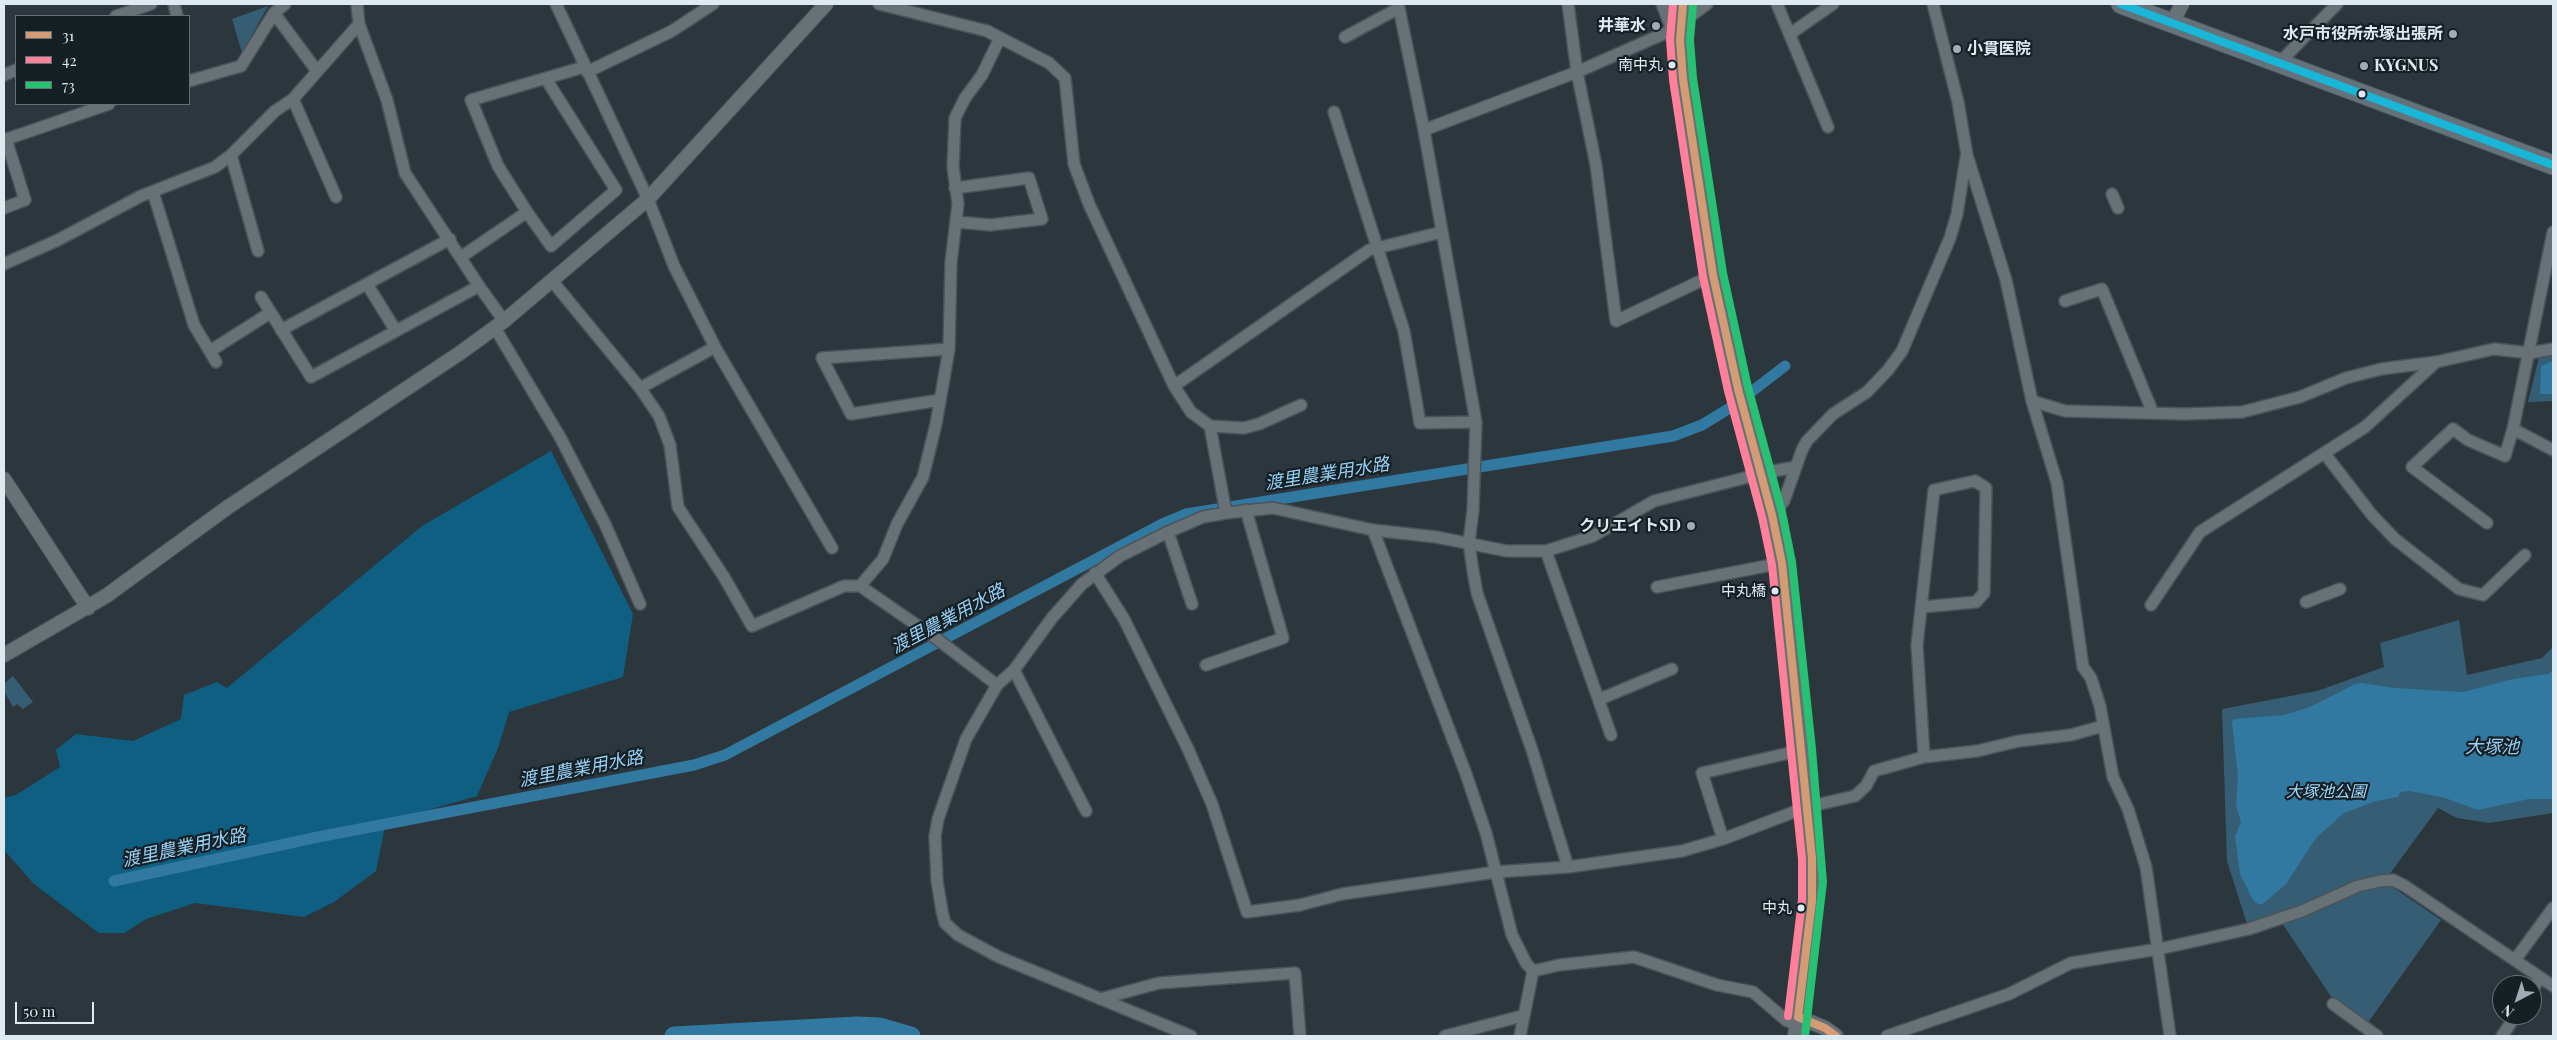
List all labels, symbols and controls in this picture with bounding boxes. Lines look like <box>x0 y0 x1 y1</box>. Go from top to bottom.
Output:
legend <box>15 15 190 105</box>
place label: 井華水 <box>1598 16 1646 36</box>
marker: 井華水 <box>1650 20 1662 32</box>
place label: 水戸市役所赤塚出張所 <box>2283 24 2443 44</box>
text: 31 <box>62 25 74 45</box>
marker: 水戸市役所赤塚出張所 <box>2447 28 2459 40</box>
place label: 小貫医院 <box>1967 39 2031 59</box>
marker: 小貫医院 <box>1951 43 1963 55</box>
text: 42 <box>62 50 77 70</box>
place label: 南中丸 <box>1618 56 1663 74</box>
place label: KYGNUS <box>2374 56 2438 76</box>
marker: 南中丸 <box>1667 60 1677 70</box>
marker: KYGNUS <box>2358 60 2370 72</box>
text: 73 <box>62 75 75 95</box>
unlabelled marker <box>2357 89 2367 99</box>
water label: 渡里農業用水路 <box>1263 453 1391 495</box>
place label: クリエイトSD <box>1579 516 1681 536</box>
marker: クリエイトSD <box>1685 520 1697 532</box>
water label: 渡里農業用水路 <box>887 580 1009 658</box>
place label: 中丸橋 <box>1721 582 1766 600</box>
marker: 中丸橋 <box>1770 586 1780 596</box>
water label: 大塚池 <box>2465 736 2519 758</box>
water label: 渡里農業用水路 <box>517 746 645 792</box>
park label: 大塚池公園 <box>2286 782 2366 802</box>
water label: 渡里農業用水路 <box>120 824 248 872</box>
place label: 中丸 <box>1762 899 1792 917</box>
marker: 中丸 <box>1796 903 1806 913</box>
north arrow <box>2492 975 2542 1025</box>
scale bar <box>18 992 96 1024</box>
text: 50 m <box>23 1001 55 1021</box>
text: N <box>2498 1001 2518 1022</box>

